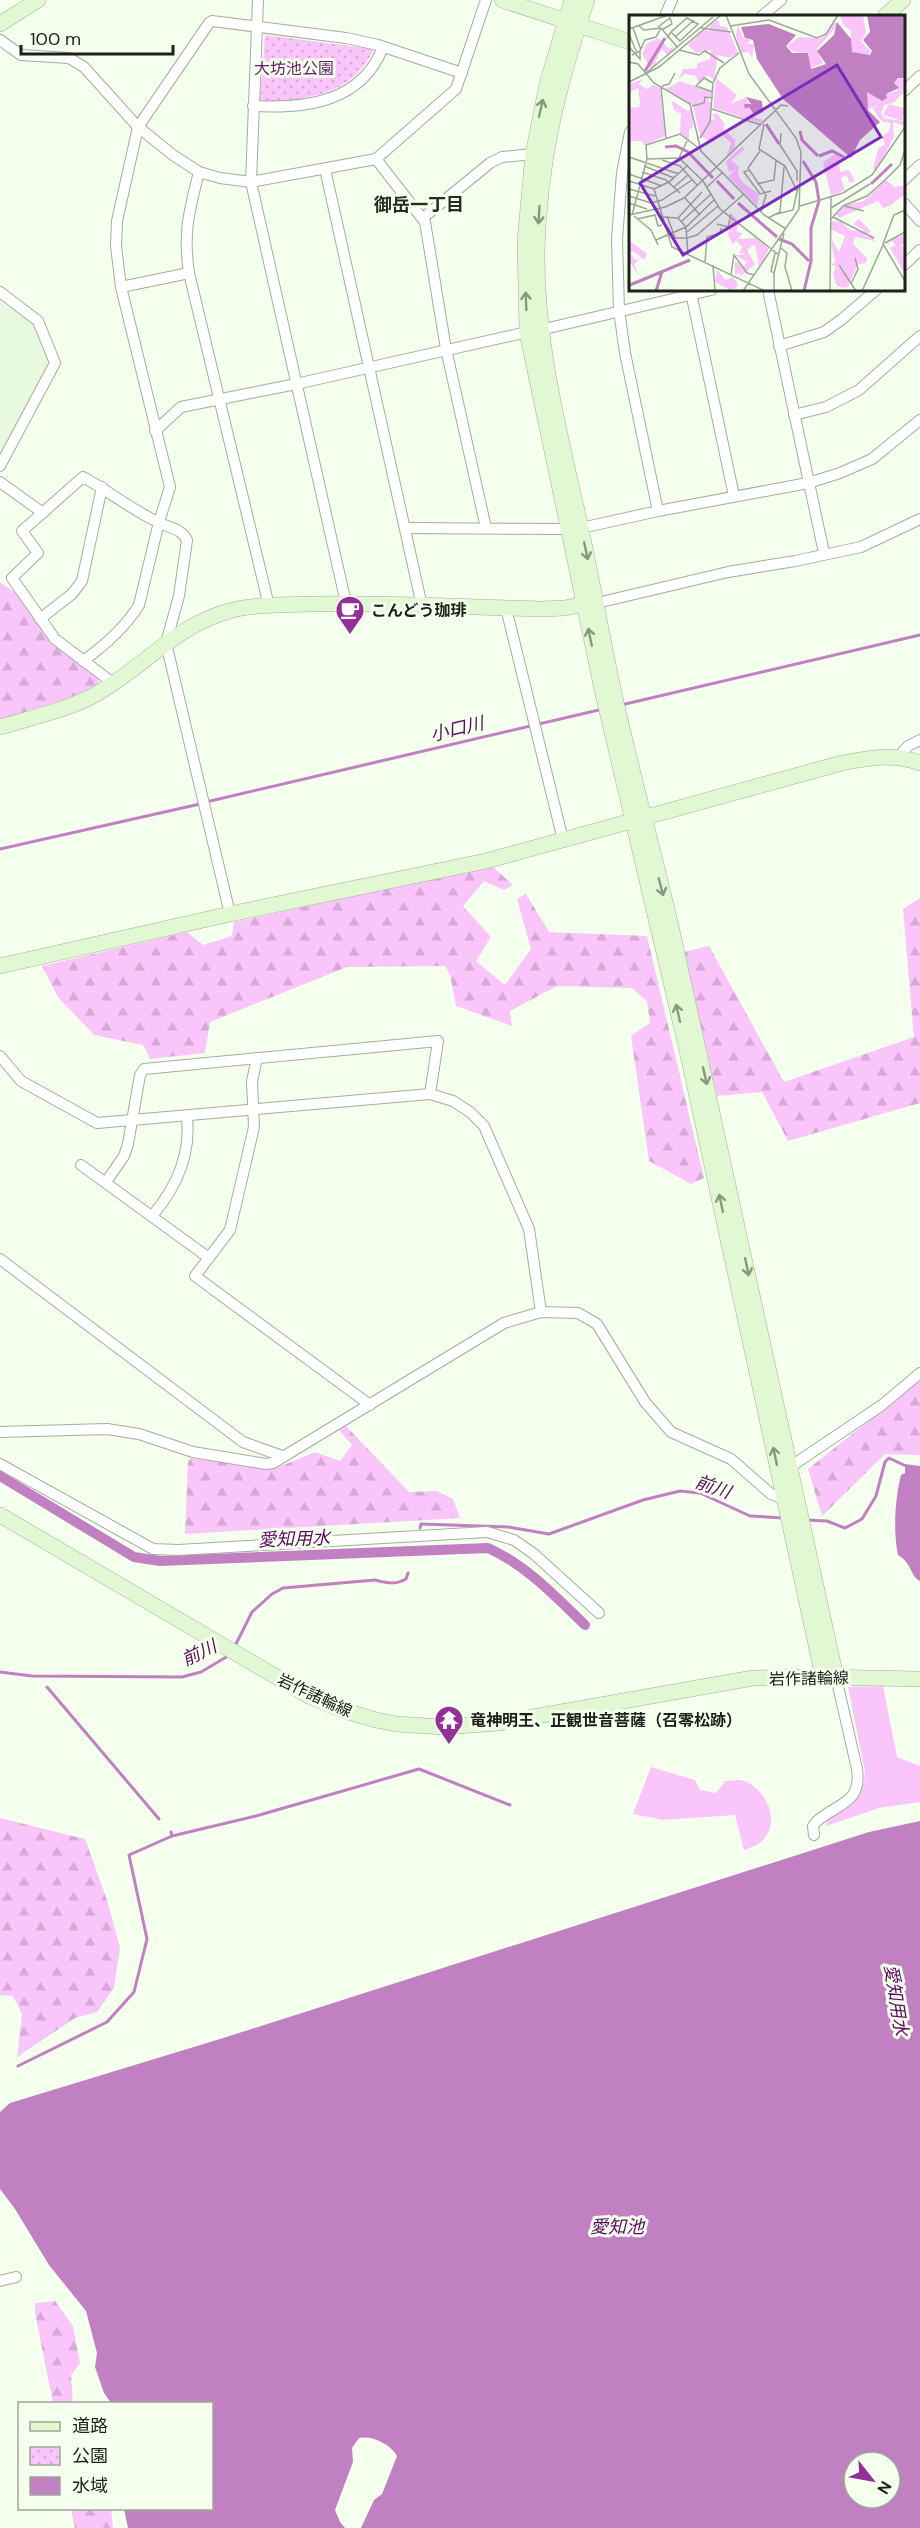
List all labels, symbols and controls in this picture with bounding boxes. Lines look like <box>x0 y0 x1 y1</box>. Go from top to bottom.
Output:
inset map <box>629 15 905 291</box>
scale bar <box>21 18 172 56</box>
text: 100 m <box>30 27 81 51</box>
park label: 大坊池公園 <box>254 58 334 79</box>
one-way arrow <box>536 98 548 117</box>
district label: 御岳一丁目 <box>373 193 464 217</box>
one-way arrow <box>534 205 545 225</box>
one-way arrow <box>520 292 532 312</box>
one-way arrow <box>581 541 592 561</box>
cafe icon: こんどう珈琲 <box>334 594 366 636</box>
place label: こんどう珈琲 <box>371 600 467 621</box>
one-way arrow <box>584 628 596 647</box>
water label: 小口川 <box>428 711 488 747</box>
one-way arrow <box>655 877 667 896</box>
one-way arrow <box>672 1004 684 1023</box>
one-way arrow <box>700 1067 712 1086</box>
one-way arrow <box>715 1194 726 1214</box>
one-way arrow <box>742 1257 754 1276</box>
one-way arrow <box>769 1446 780 1466</box>
water label: 前川 <box>692 1470 736 1505</box>
water label: 愛知用水 <box>258 1526 332 1552</box>
water label: 前川 <box>178 1633 222 1672</box>
street label: 岩作諸輪線 <box>769 1667 849 1690</box>
street label: 岩作諸輪線 <box>274 1669 355 1722</box>
temple icon: 竜神明王、正観世音菩薩（召零松跡） <box>433 1704 465 1746</box>
place label: 竜神明王、正観世音菩薩（召零松跡） <box>470 1710 742 1731</box>
water label: 愛知用水 <box>879 1963 914 2039</box>
water label: 愛知池 <box>590 2215 646 2239</box>
legend <box>18 2402 213 2510</box>
text: 道路 <box>72 2414 108 2438</box>
text: 公園 <box>72 2444 108 2468</box>
north arrow <box>842 2450 902 2510</box>
text: 水域 <box>72 2474 108 2498</box>
text: N <box>872 2477 896 2498</box>

